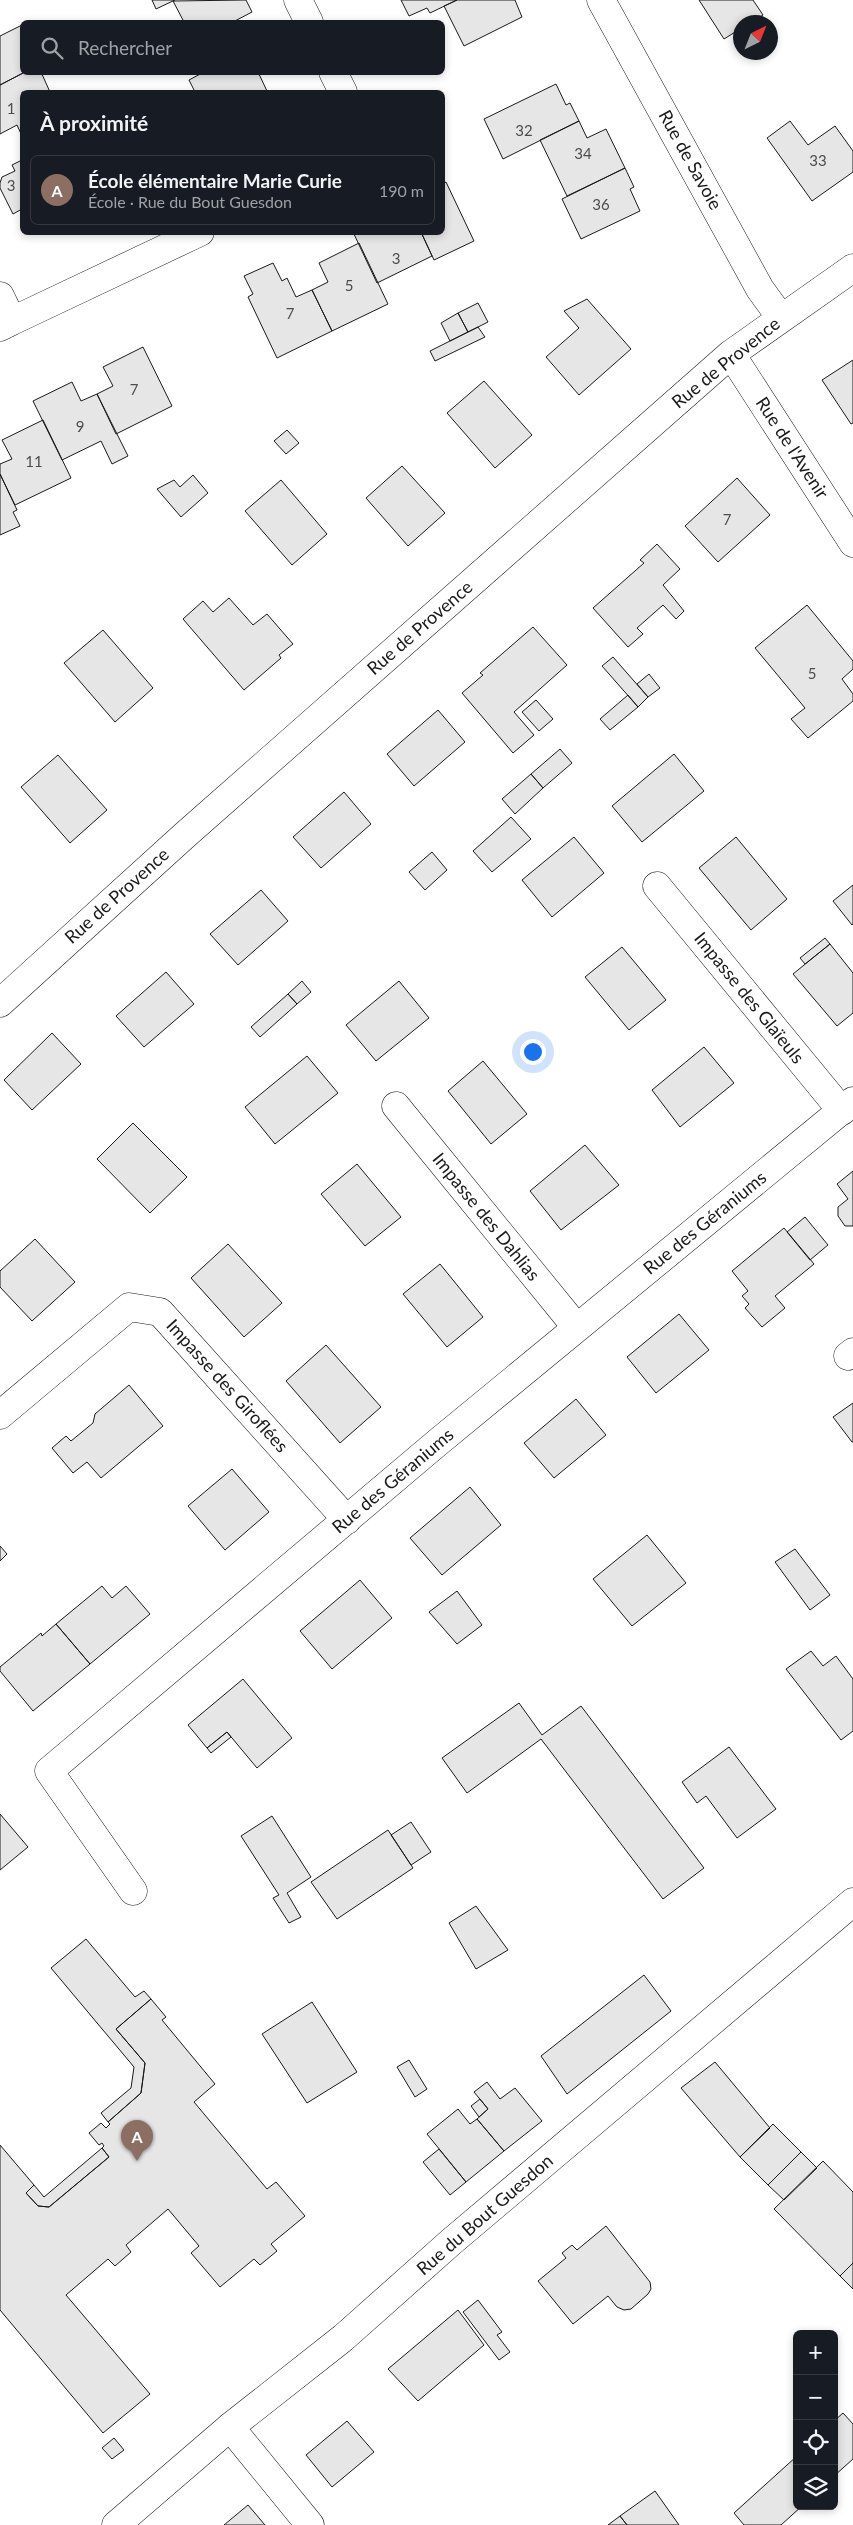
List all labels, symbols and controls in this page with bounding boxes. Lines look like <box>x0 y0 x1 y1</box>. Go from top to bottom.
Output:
north arrow <box>733 15 778 60</box>
search box <box>20 20 445 75</box>
icon: search <box>38 34 66 62</box>
text: Rechercher <box>78 36 172 59</box>
house number: 1 <box>7 99 15 117</box>
street label: Rue de Savoie <box>654 106 727 213</box>
text: À proximité <box>40 110 148 135</box>
house number: 32 <box>515 121 533 139</box>
house number: 34 <box>574 144 592 162</box>
house number: 33 <box>809 151 827 169</box>
text: École élémentaire Marie Curie <box>88 169 342 192</box>
house number: 3 <box>7 176 15 194</box>
text: A <box>51 181 63 200</box>
text: 190 m <box>379 181 424 200</box>
text: École · Rue du Bout Guesdon <box>88 192 292 211</box>
house number: 36 <box>592 195 610 213</box>
house number: 3 <box>392 249 400 267</box>
house number: 5 <box>345 276 353 294</box>
house number: 7 <box>286 304 295 322</box>
street label: Rue de Provence <box>667 312 784 412</box>
house number: 7 <box>130 380 139 398</box>
street label: Rue de l'Avenir <box>752 392 834 503</box>
house number: 9 <box>76 417 84 435</box>
house number: 11 <box>25 452 43 470</box>
house number: 7 <box>723 510 732 528</box>
street label: Rue de Provence <box>362 575 477 679</box>
house number: 5 <box>808 664 816 682</box>
street label: Rue de Provence <box>60 843 173 948</box>
street label: Impasse des Glaïeuls <box>690 927 810 1068</box>
your location <box>520 1039 546 1065</box>
street label: Impasse des Dahlias <box>428 1148 545 1285</box>
street label: Rue des Géraniums <box>638 1166 770 1279</box>
street label: Impasse des Giroflées <box>162 1314 293 1457</box>
street label: Rue des Géraniums <box>327 1423 458 1537</box>
pin: A <box>121 2120 153 2161</box>
street label: Rue du Bout Guesdon <box>412 2149 557 2279</box>
map controls <box>793 2330 838 2510</box>
button: + <box>793 2330 838 2375</box>
button: − <box>793 2375 838 2420</box>
button: locate <box>793 2420 838 2465</box>
button: layers <box>793 2465 838 2510</box>

